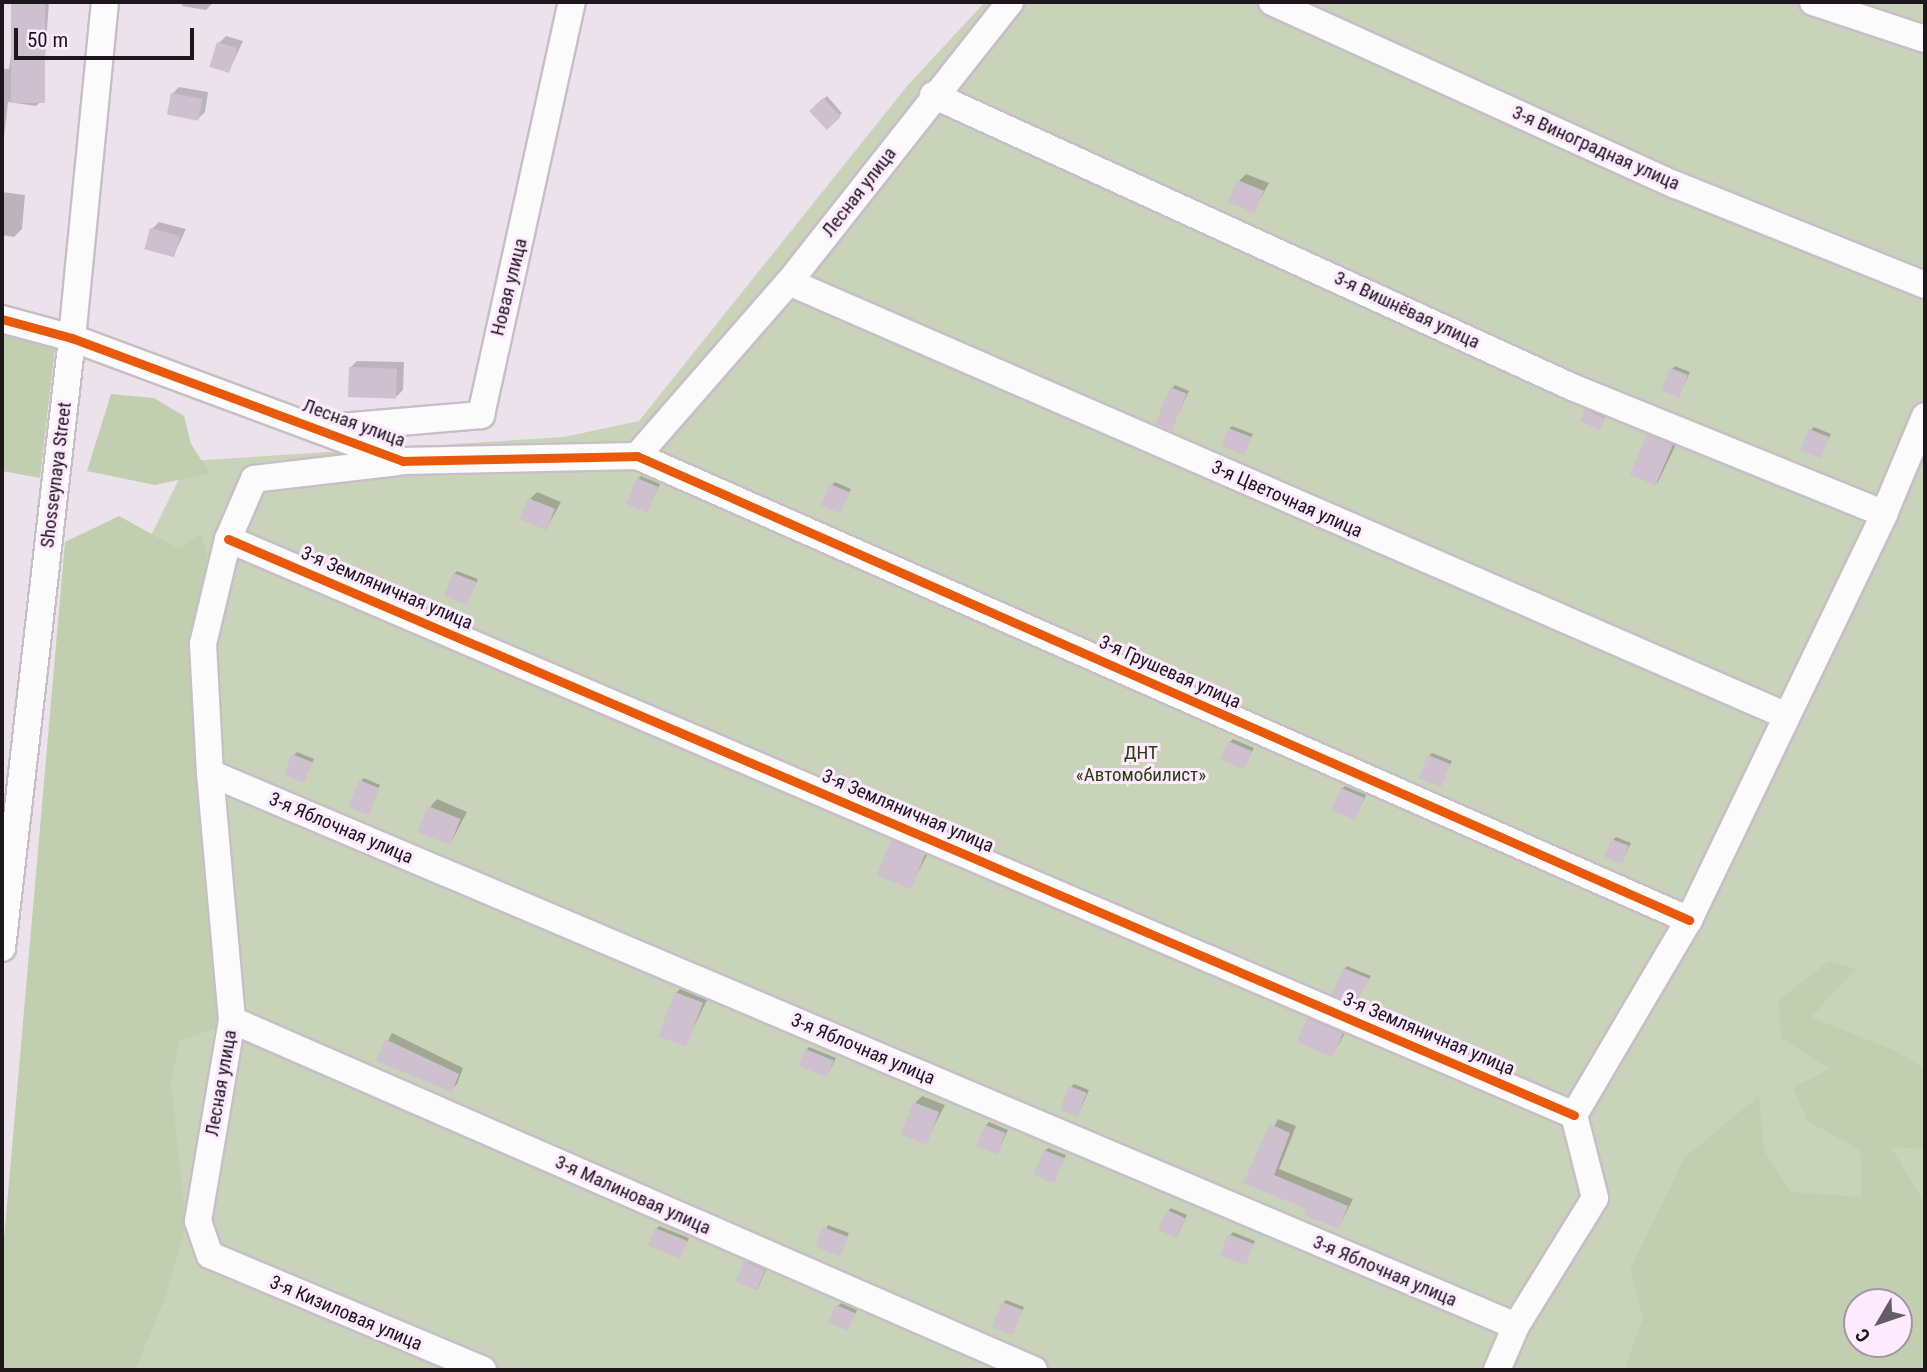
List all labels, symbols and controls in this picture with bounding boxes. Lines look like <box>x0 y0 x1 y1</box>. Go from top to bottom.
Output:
scale bar <box>18 14 198 58</box>
text: 50 m <box>27 28 68 52</box>
street label: 3-я Виноградная улица <box>1509 101 1683 195</box>
street label: Лесная улица <box>817 143 901 241</box>
street label: Новая улица <box>486 236 532 338</box>
street label: 3-я Вишнёвая улица <box>1331 266 1483 354</box>
street label: Лесная улица <box>300 394 408 452</box>
street label: Shosseynaya Street <box>36 401 76 549</box>
street label: 3-я Цветочная улица <box>1208 455 1366 543</box>
street label: 3-я Земляничная улица <box>298 542 476 634</box>
street label: 3-я Грушевая улица <box>1096 631 1244 713</box>
park label: ДНТ «Автомобилист» <box>1076 742 1206 786</box>
street label: 3-я Земляничная улица <box>819 765 997 857</box>
street label: 3-я Яблочная улица <box>266 787 416 869</box>
street label: 3-я Земляничная улица <box>1340 988 1518 1080</box>
street label: 3-я Яблочная улица <box>788 1008 938 1090</box>
street label: Лесная улица <box>200 1028 242 1138</box>
street label: 3-я Малиновая улица <box>552 1150 714 1240</box>
street label: 3-я Яблочная улица <box>1310 1230 1460 1312</box>
street label: 3-я Кизиловая улица <box>266 1271 426 1355</box>
north arrow <box>1843 1288 1913 1358</box>
text: С <box>1851 1324 1875 1347</box>

